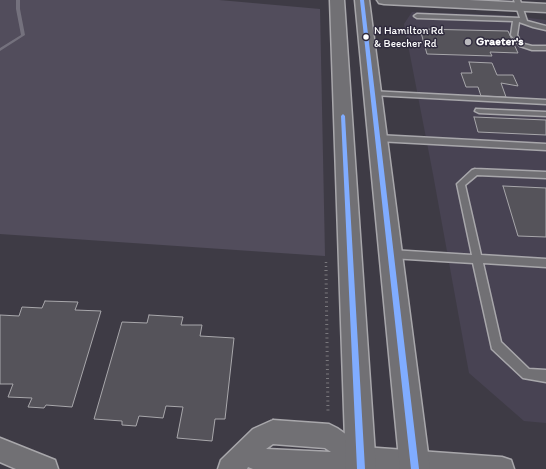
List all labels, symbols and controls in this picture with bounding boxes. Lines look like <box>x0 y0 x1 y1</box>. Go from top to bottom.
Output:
place label: N Hamilton Rd & Beecher Rd <box>374 24 443 50</box>
marker: N Hamilton Rd & Beecher Rd <box>361 32 371 42</box>
place label: Graeter's <box>476 35 524 49</box>
marker: Graeter's <box>463 37 473 47</box>

